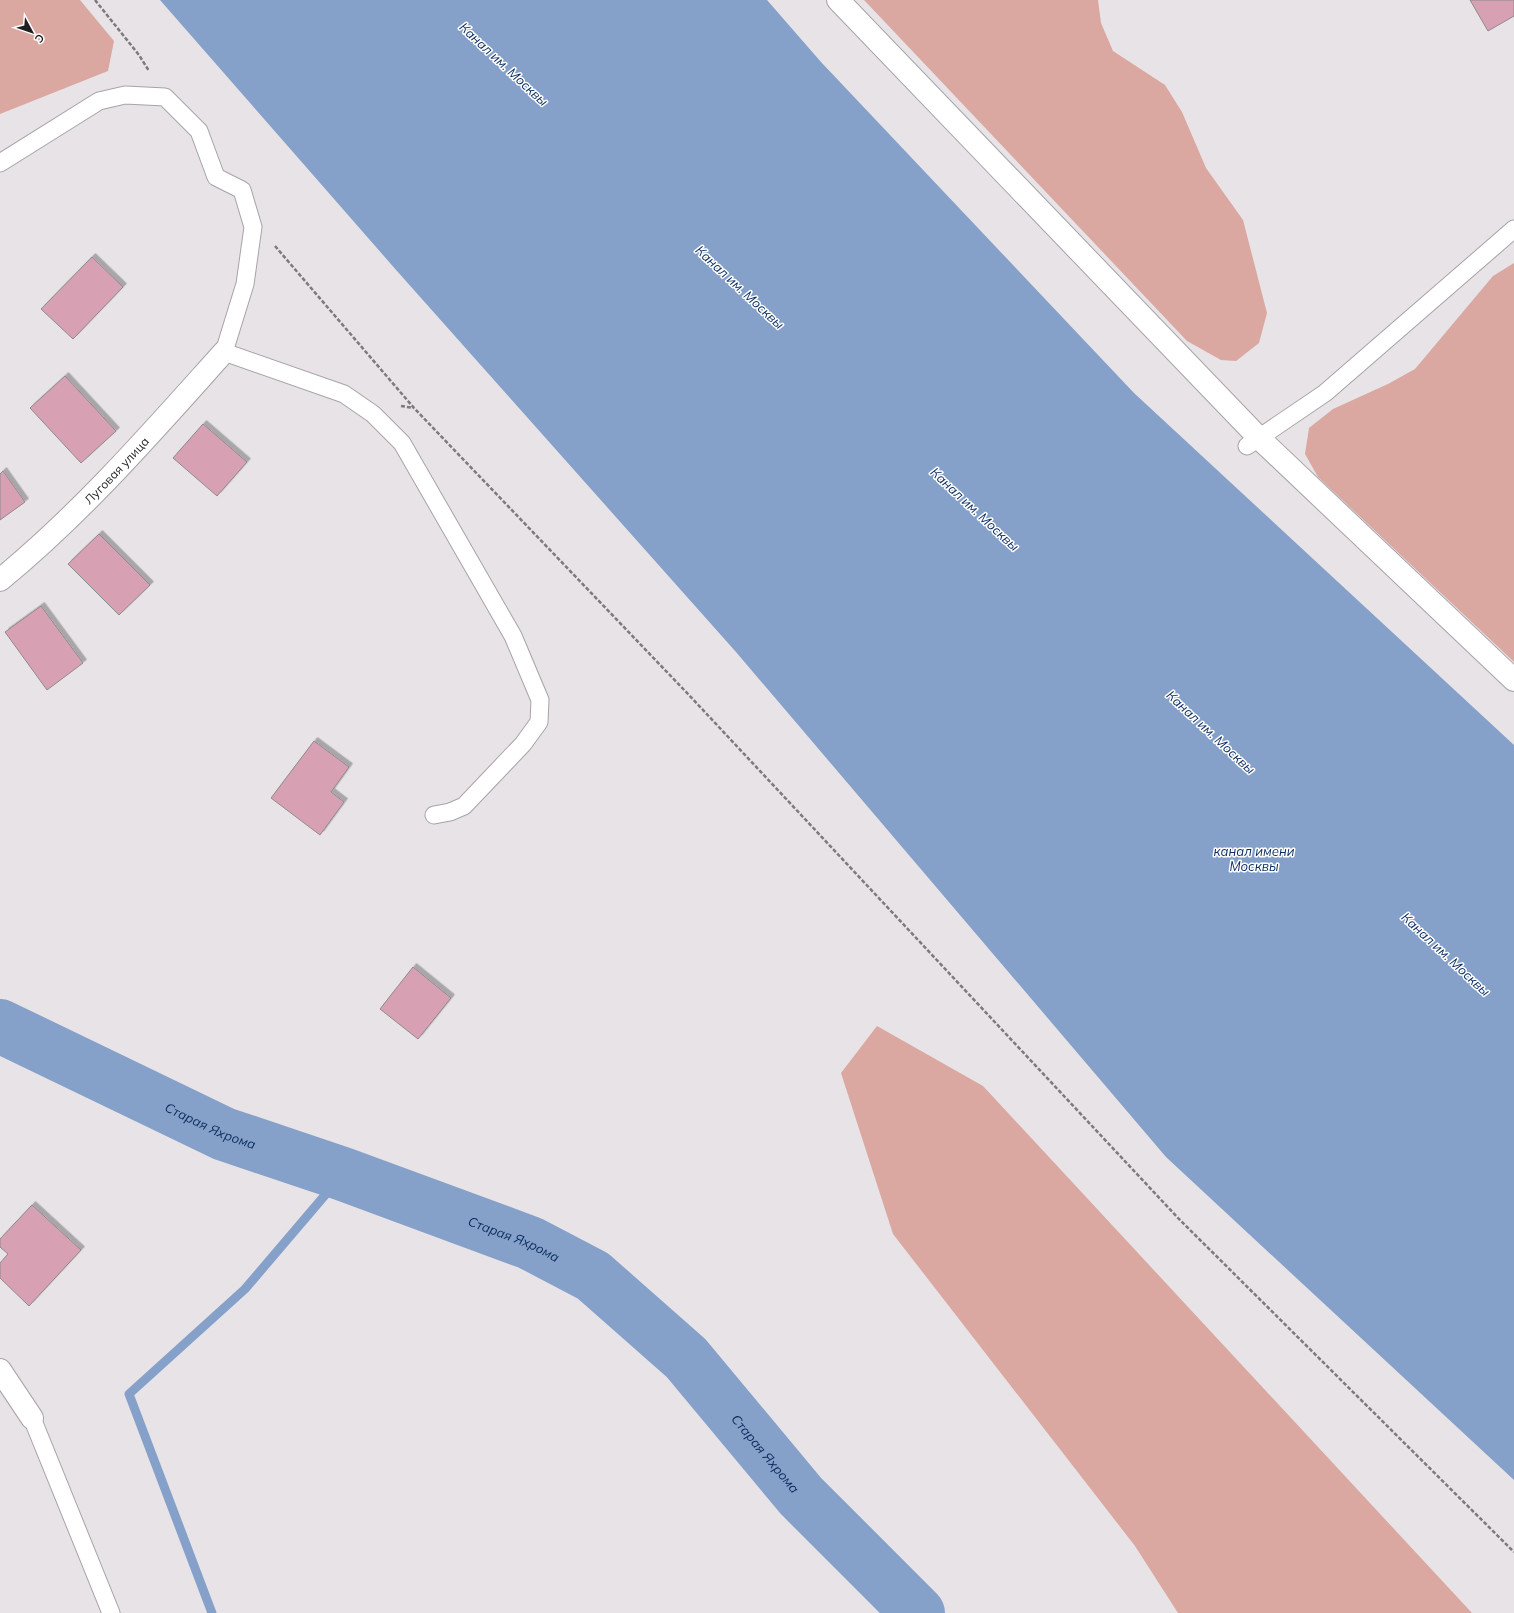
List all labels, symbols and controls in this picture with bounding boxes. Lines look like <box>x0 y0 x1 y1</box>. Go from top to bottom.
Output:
north arrow <box>12 12 52 52</box>
water label: Канал им. Москвы <box>456 19 552 109</box>
text: С <box>32 31 47 46</box>
water label: Канал им. Москвы <box>692 242 788 332</box>
street label: Луговая улица <box>81 434 151 507</box>
water label: Канал им. Москвы <box>927 464 1023 554</box>
water label: Канал им. Москвы <box>1163 687 1259 777</box>
water label: канал имени Москвы <box>1214 843 1295 874</box>
water label: Канал им. Москвы <box>1398 909 1494 999</box>
water label: Старая Яхрома <box>163 1099 258 1152</box>
water label: Старая Яхрома <box>466 1213 562 1265</box>
water label: Старая Яхрома <box>728 1411 803 1496</box>

